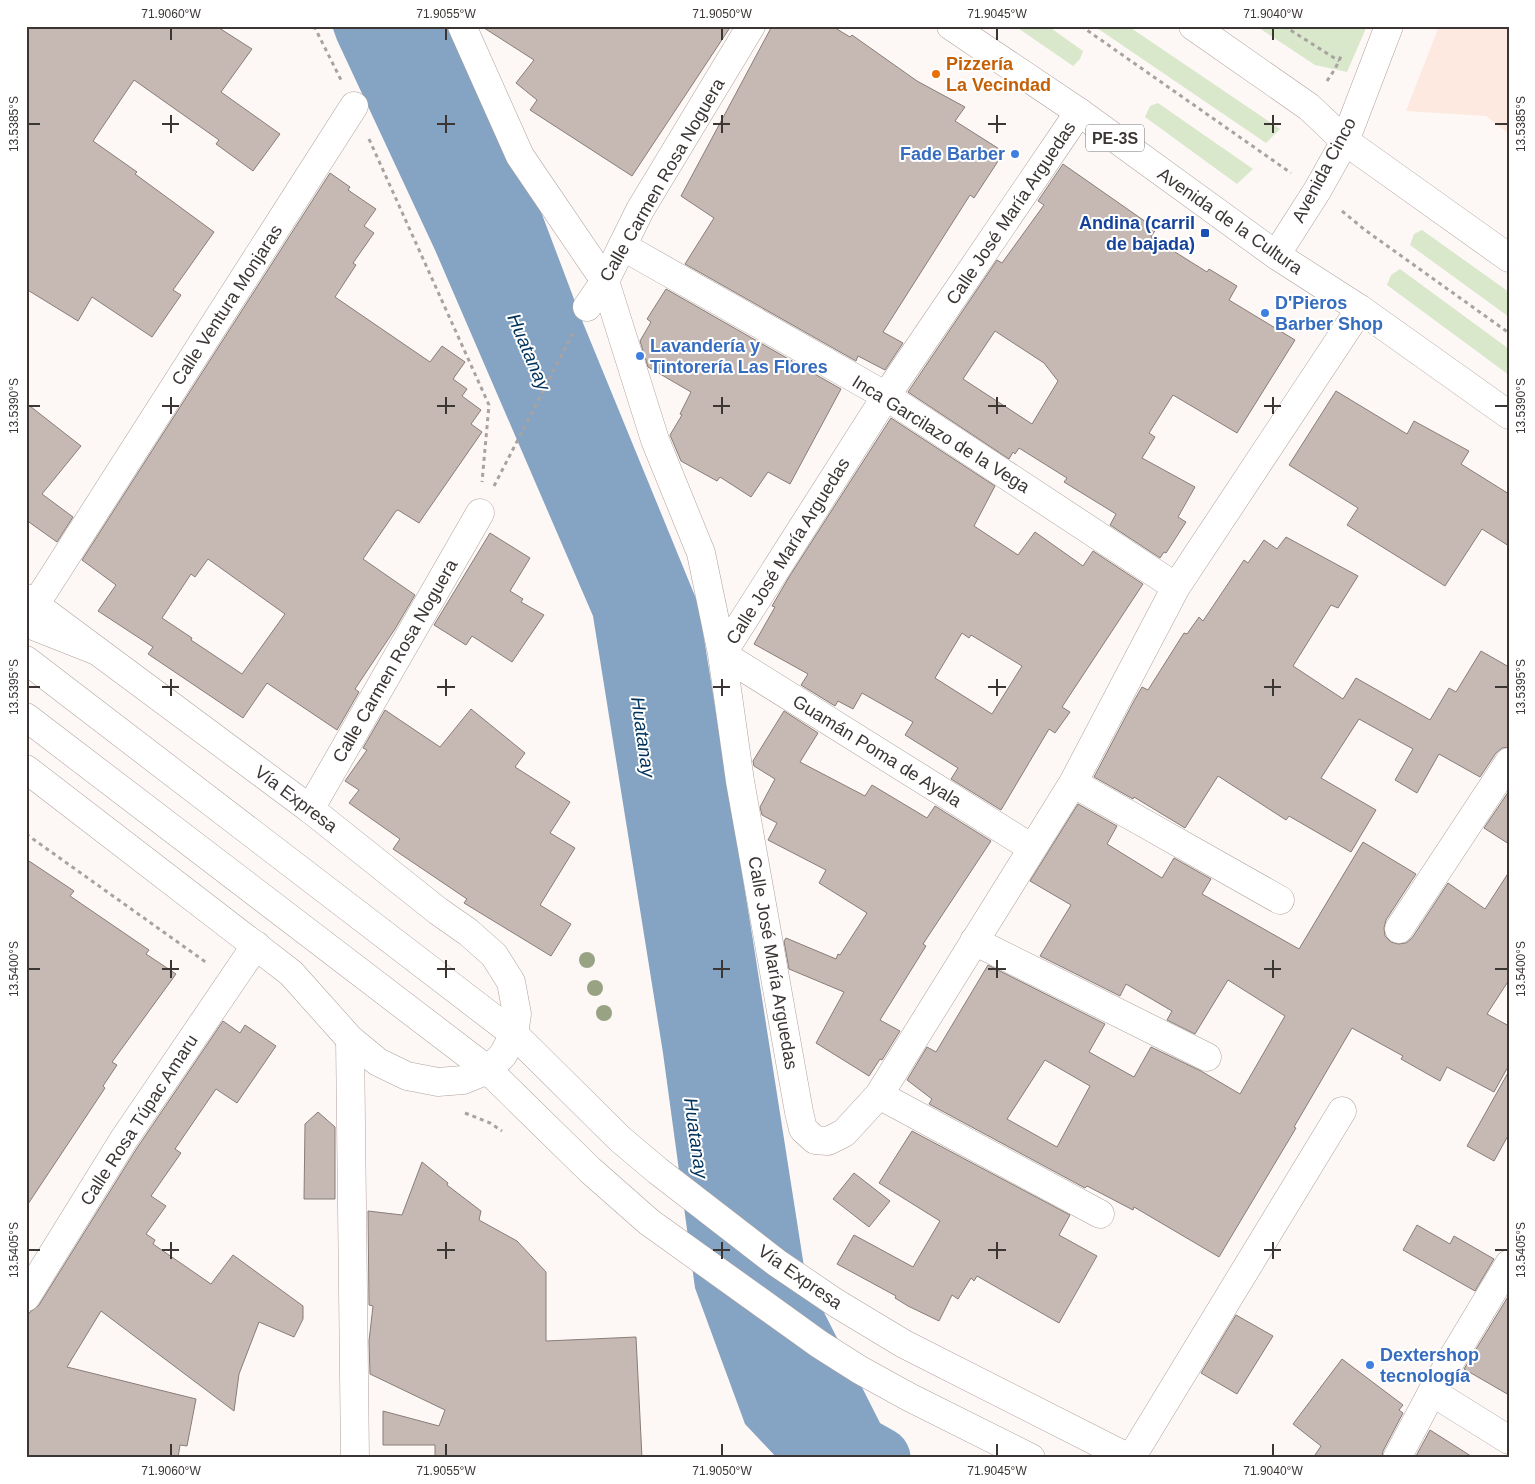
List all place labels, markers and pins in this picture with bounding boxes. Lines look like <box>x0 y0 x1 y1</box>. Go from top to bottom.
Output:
place label: Pizzería La Vecindad <box>946 54 1051 95</box>
marker: Pizzería La Vecindad <box>930 68 942 80</box>
place label: Fade Barber <box>900 144 1005 164</box>
marker: Fade Barber <box>1009 148 1021 160</box>
place label: Andina (carril de bajada) <box>1079 213 1195 254</box>
marker: Andina (carril de bajada) <box>1199 227 1211 239</box>
place label: D'Pieros Barber Shop <box>1275 293 1383 334</box>
marker: D'Pieros Barber Shop <box>1259 307 1271 319</box>
place label: Lavandería y Tintorería Las Flores <box>650 336 828 377</box>
marker: Lavandería y Tintorería Las Flores <box>634 350 646 362</box>
place label: Dextershop tecnología <box>1380 1345 1479 1386</box>
marker: Dextershop tecnología <box>1364 1359 1376 1371</box>

